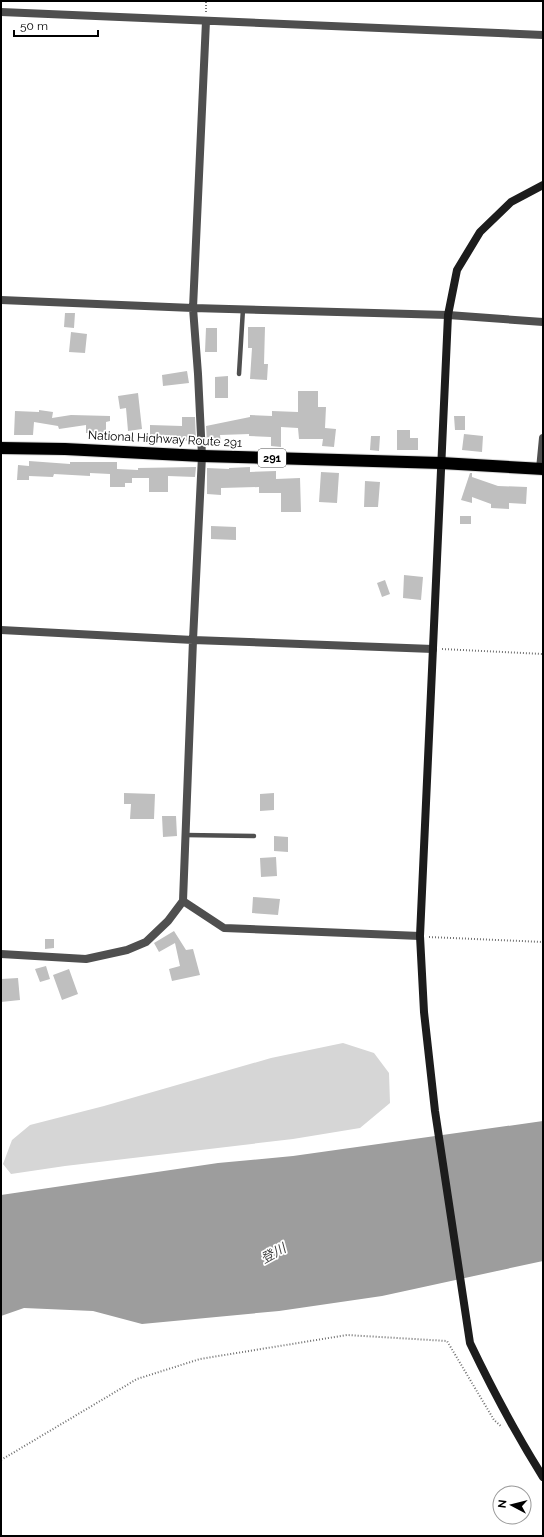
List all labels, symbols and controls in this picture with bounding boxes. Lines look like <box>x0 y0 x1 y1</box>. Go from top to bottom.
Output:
scale bar <box>14 12 98 38</box>
text: 50 m <box>20 19 48 33</box>
street label: National Highway Route 291 <box>88 428 242 450</box>
road number: 291 <box>258 449 286 467</box>
water label: 登川 <box>258 1240 290 1266</box>
north arrow <box>492 1485 532 1525</box>
text: N <box>496 1499 510 1509</box>

